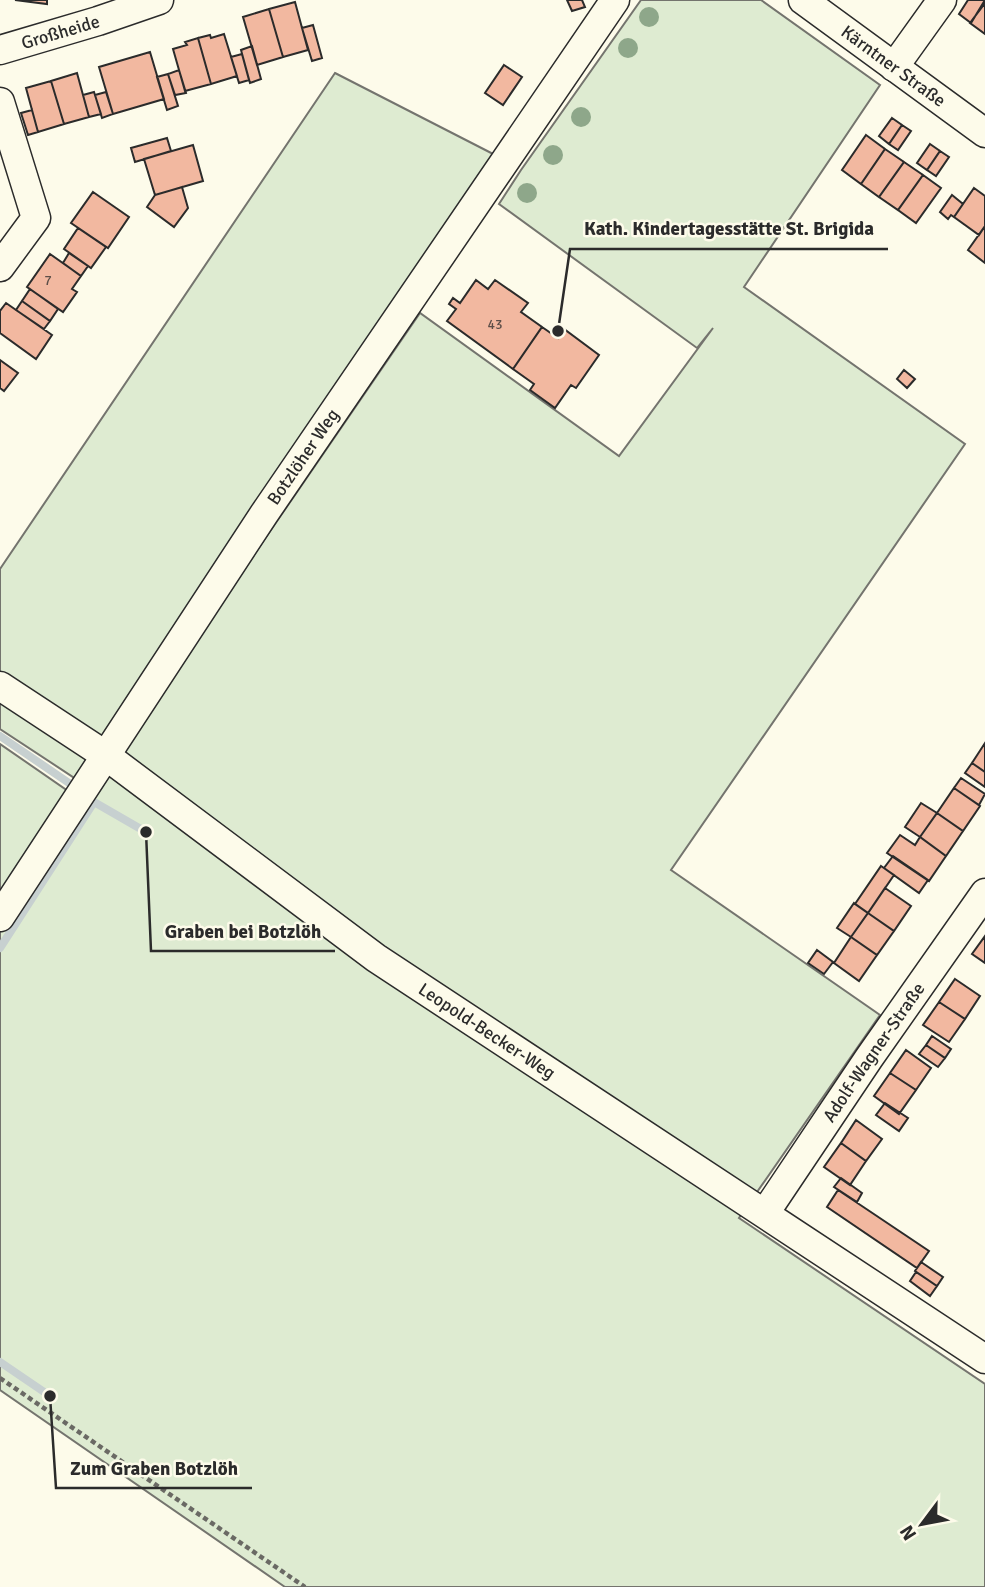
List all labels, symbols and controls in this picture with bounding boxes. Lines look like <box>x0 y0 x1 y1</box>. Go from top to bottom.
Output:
street label: Großheide <box>19 10 102 54</box>
street label: Kärntner Straße <box>837 21 950 112</box>
callout: Kath. Kindertagesstätte St. Brigida <box>570 209 888 249</box>
text: Kath. Kindertagesstätte St. Brigida <box>584 217 874 241</box>
house number: 7 <box>44 272 52 289</box>
house number: 43 <box>487 316 503 333</box>
street label: Botzlöher Weg <box>262 404 344 509</box>
callout: Graben bei Botzlöh <box>151 911 335 951</box>
text: Graben bei Botzlöh <box>165 920 321 944</box>
street label: Leopold-Becker-Weg <box>414 978 560 1084</box>
street label: Adolf-Wagner-Straße <box>818 978 930 1126</box>
callout: Zum Graben Botzlöh <box>56 1448 252 1488</box>
text: Zum Graben Botzlöh <box>70 1457 238 1481</box>
north arrow <box>887 1489 957 1559</box>
text: N <box>895 1521 922 1544</box>

